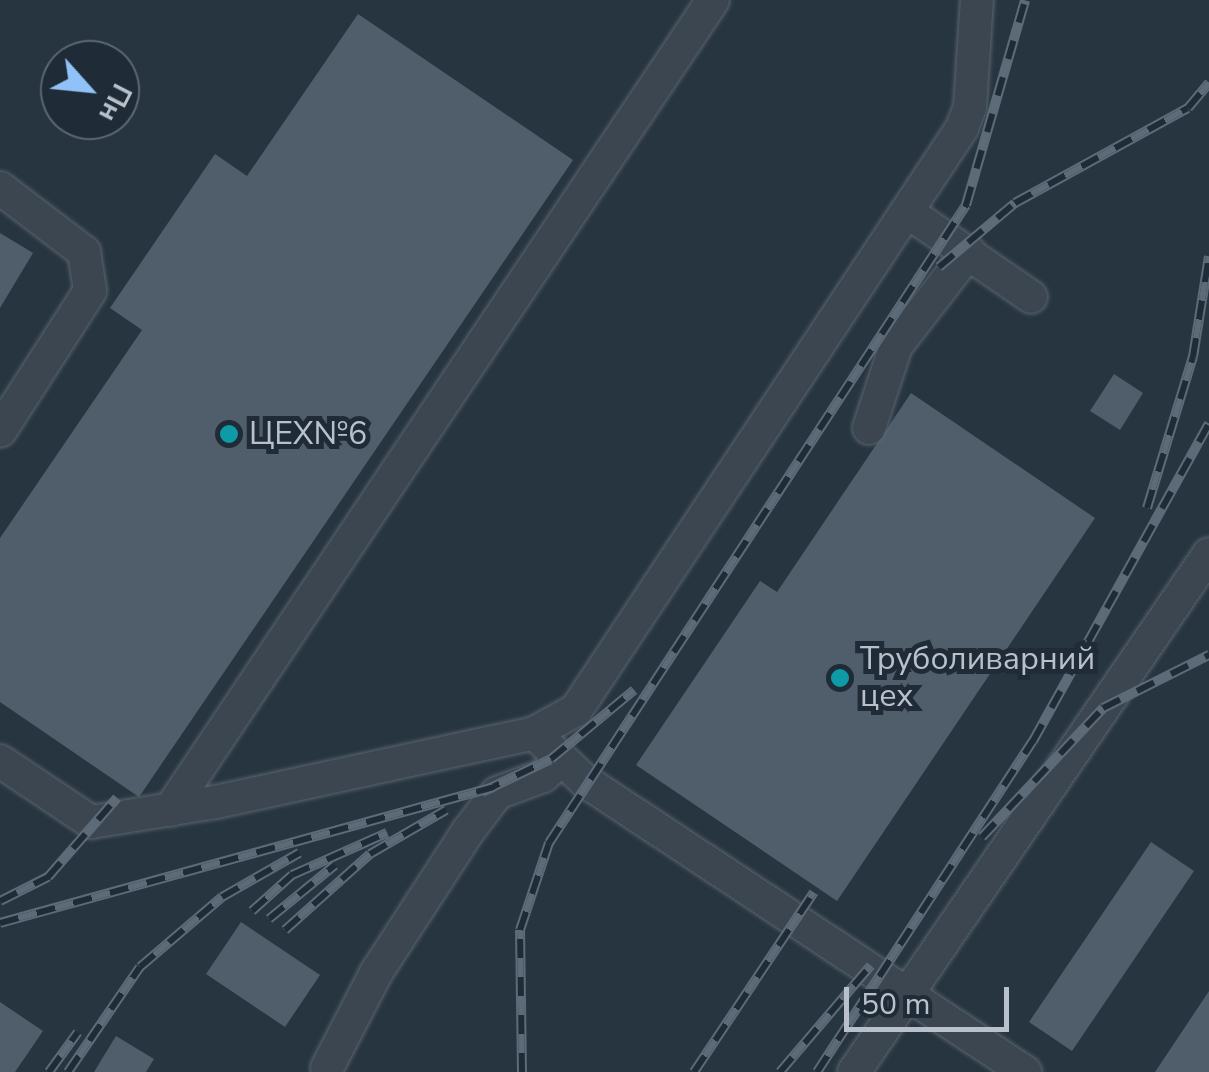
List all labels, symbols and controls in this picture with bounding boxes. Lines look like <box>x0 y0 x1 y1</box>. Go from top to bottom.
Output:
north arrow <box>40 40 140 140</box>
text: Пн <box>89 77 141 128</box>
place label: ЦЕХ№6 <box>249 415 367 453</box>
marker: ЦЕХ№6 <box>218 423 240 445</box>
place label: Труболиварний цех <box>860 641 1095 716</box>
marker: Труболиварний цех <box>829 667 851 689</box>
scale bar <box>849 967 1014 1029</box>
text: 50 m <box>861 984 930 1025</box>

